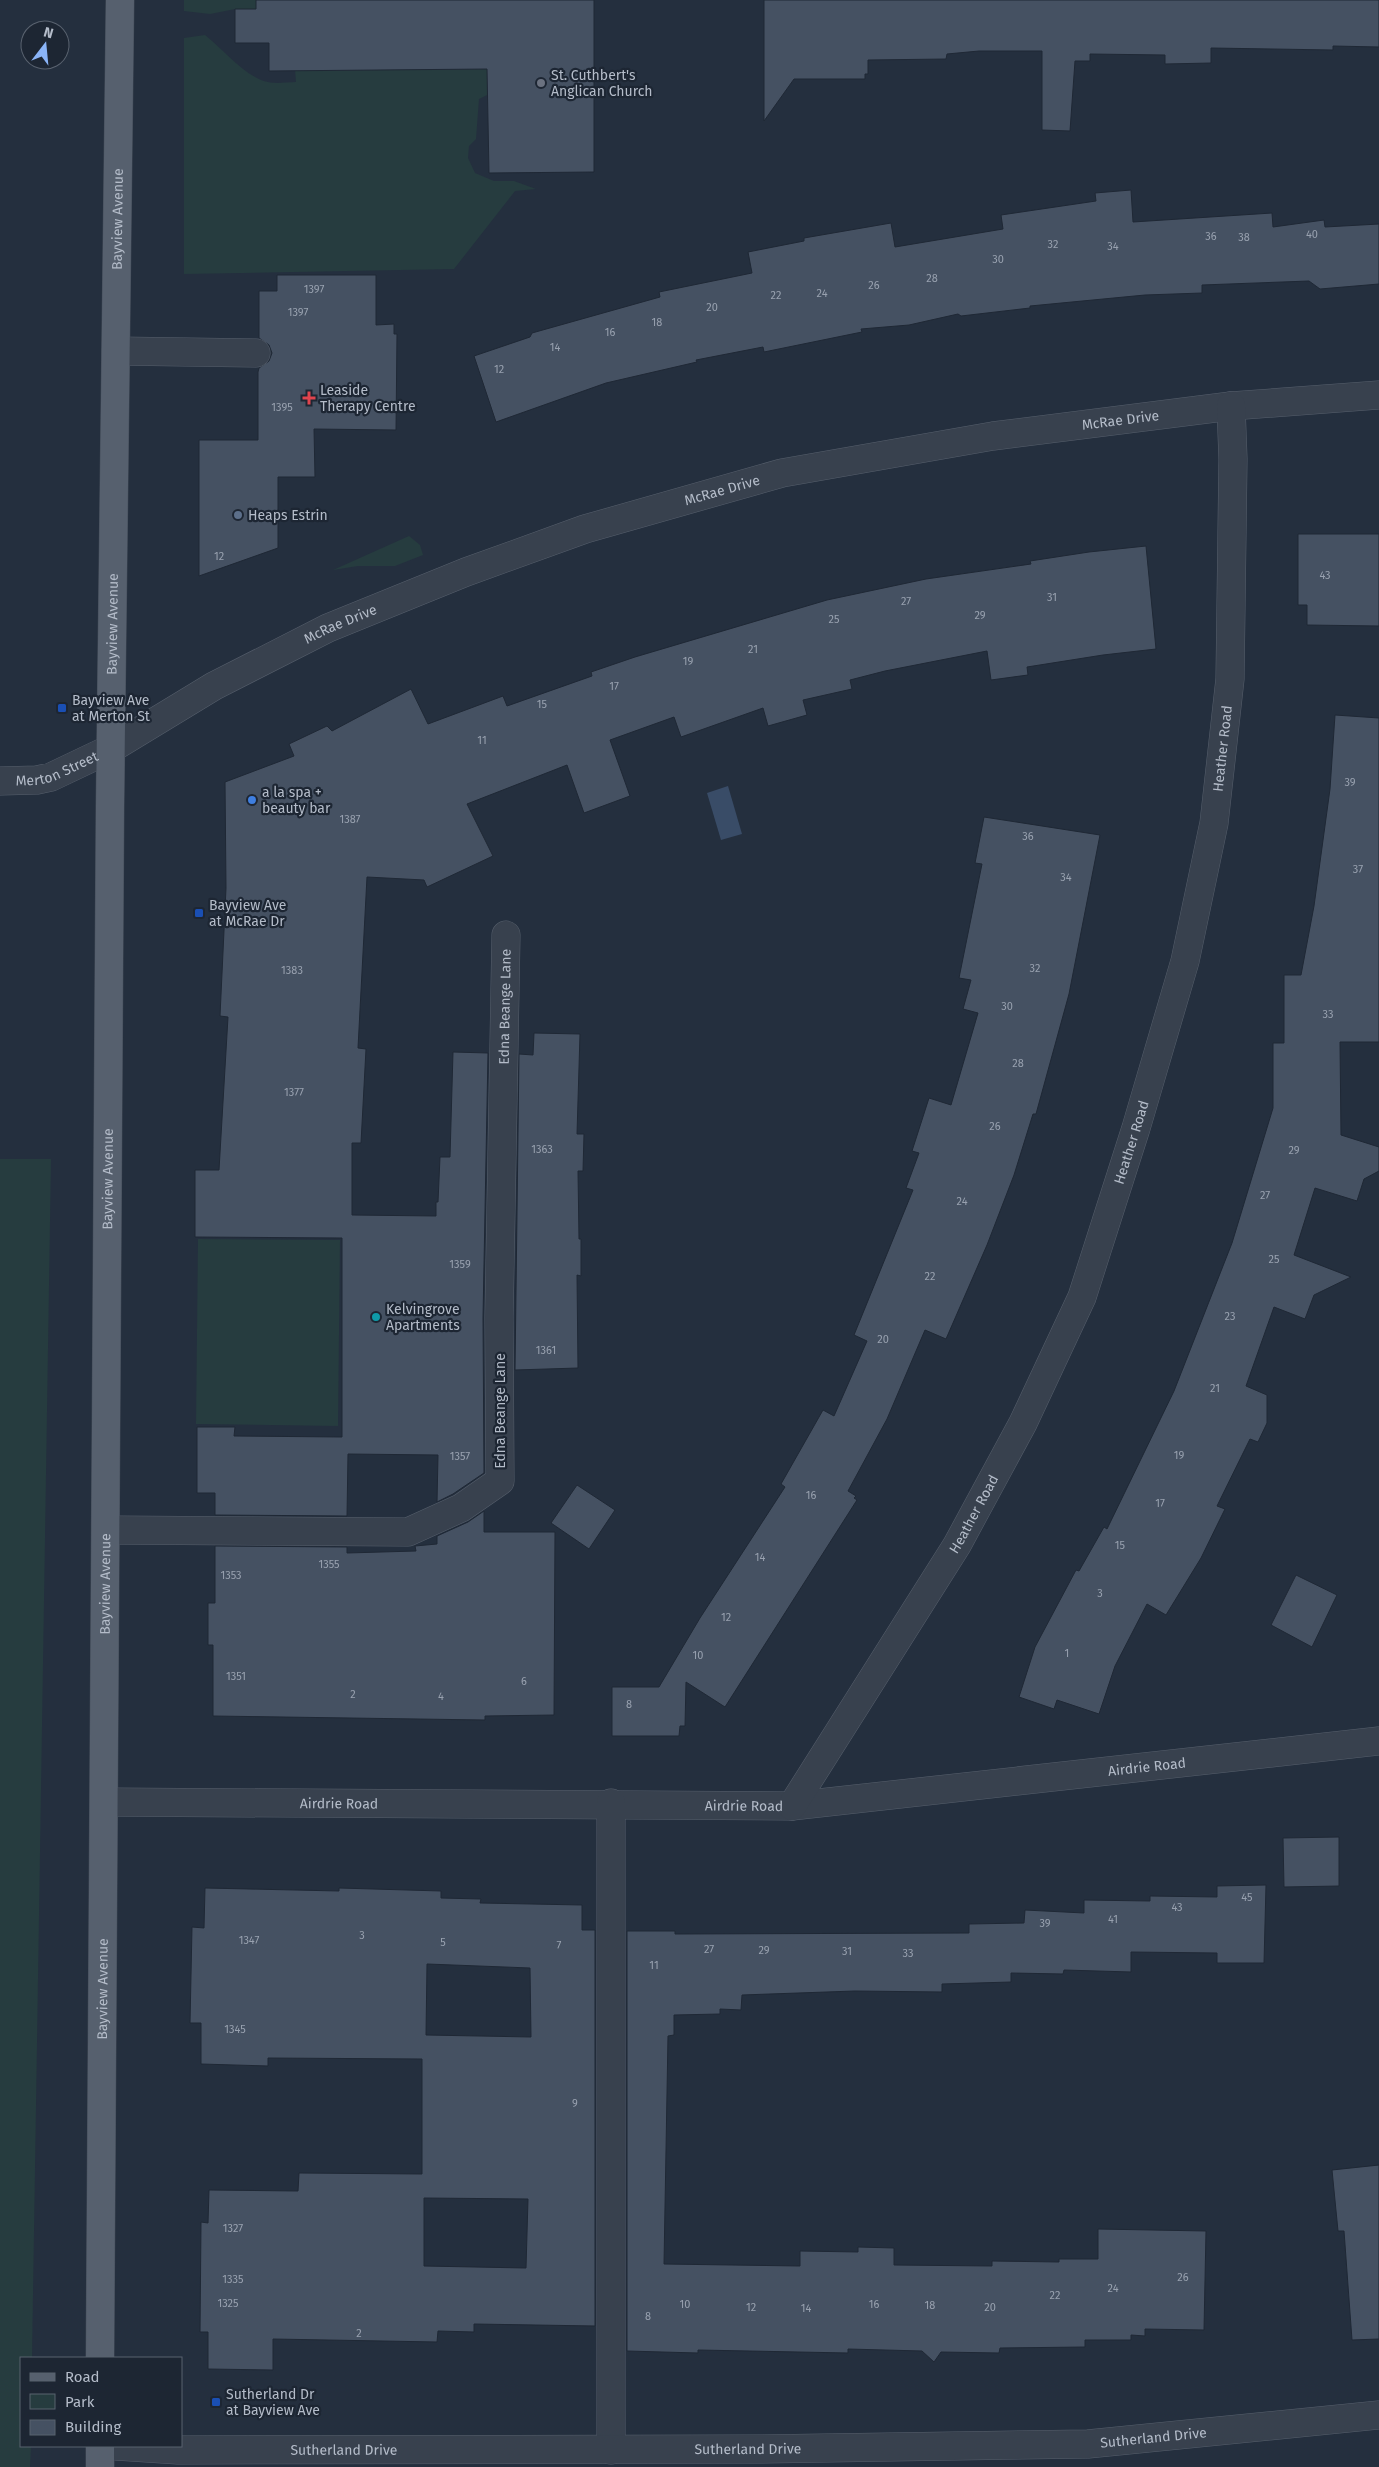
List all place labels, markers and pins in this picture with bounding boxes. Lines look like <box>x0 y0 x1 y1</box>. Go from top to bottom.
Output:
place label: St. Cuthbert's Anglican Church <box>551 67 653 100</box>
marker: St. Cuthbert's Anglican Church <box>535 77 547 89</box>
place label: Leaside Therapy Centre <box>320 382 416 415</box>
marker: Leaside Therapy Centre <box>302 391 316 405</box>
place label: Heaps Estrin <box>248 507 328 524</box>
marker: Heaps Estrin <box>232 509 244 521</box>
place label: Bayview Ave at Merton St <box>72 692 151 725</box>
marker: Bayview Ave at Merton St <box>56 702 68 714</box>
place label: a la spa + beauty bar <box>262 784 331 817</box>
marker: a la spa + beauty bar <box>246 794 258 806</box>
place label: Bayview Ave at McRae Dr <box>209 897 287 930</box>
marker: Bayview Ave at McRae Dr <box>193 907 205 919</box>
place label: Kelvingrove Apartments <box>386 1301 460 1334</box>
marker: Kelvingrove Apartments <box>370 1311 382 1323</box>
place label: Sutherland Dr at Bayview Ave <box>226 2386 320 2419</box>
marker: Sutherland Dr at Bayview Ave <box>210 2396 222 2408</box>

